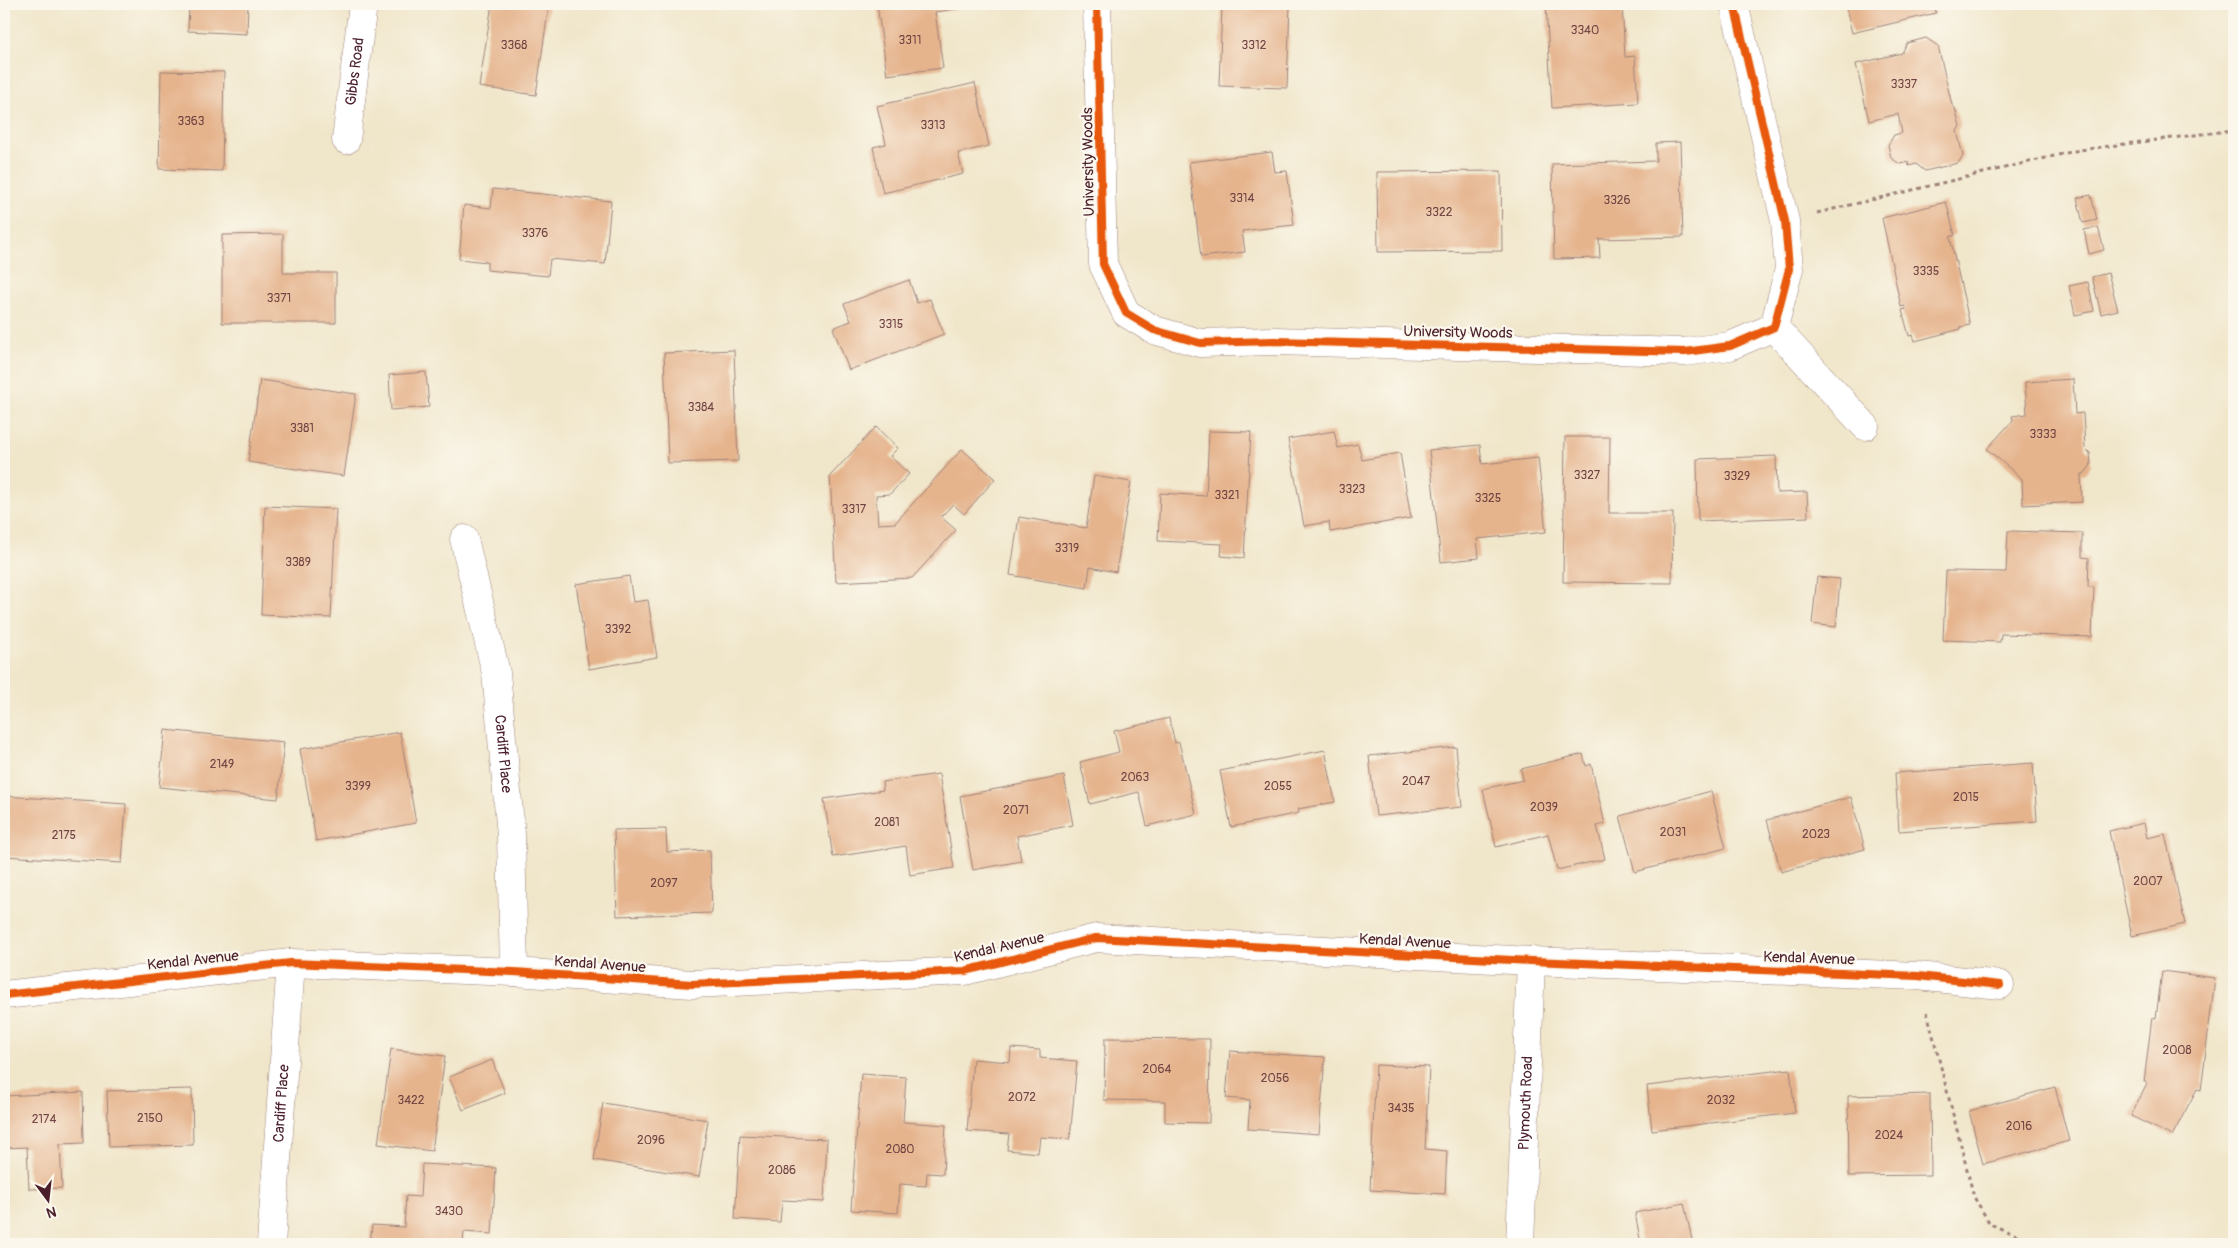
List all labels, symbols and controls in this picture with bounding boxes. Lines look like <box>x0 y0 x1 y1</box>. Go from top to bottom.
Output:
house number: 3340 <box>1571 23 1599 38</box>
house number: 3311 <box>899 33 921 48</box>
street label: Gibbs Road <box>341 36 369 107</box>
house number: 3368 <box>501 38 527 53</box>
house number: 3312 <box>1242 38 1267 53</box>
house number: 3337 <box>1891 77 1918 92</box>
street label: University Woods <box>1078 107 1099 217</box>
house number: 3363 <box>177 114 205 129</box>
house number: 3313 <box>921 118 946 133</box>
house number: 3314 <box>1229 191 1255 206</box>
house number: 3326 <box>1603 193 1631 208</box>
house number: 3322 <box>1426 205 1453 220</box>
house number: 3376 <box>522 226 548 241</box>
house number: 3335 <box>1913 264 1939 279</box>
house number: 3371 <box>267 291 291 306</box>
house number: 3315 <box>879 317 903 332</box>
street label: University Woods <box>1403 322 1513 343</box>
house number: 3384 <box>688 400 714 415</box>
house number: 3381 <box>290 421 314 436</box>
house number: 3333 <box>2030 427 2057 442</box>
house number: 3327 <box>1574 468 1601 483</box>
house number: 3329 <box>1724 469 1750 484</box>
house number: 3323 <box>1339 482 1366 497</box>
house number: 3321 <box>1215 488 1239 503</box>
house number: 3325 <box>1475 491 1501 506</box>
house number: 3317 <box>842 502 867 517</box>
house number: 3319 <box>1055 541 1079 556</box>
house number: 3389 <box>285 555 311 570</box>
house number: 3392 <box>605 622 631 637</box>
street label: Cardiff Place <box>490 714 516 794</box>
house number: 2149 <box>210 757 234 772</box>
house number: 2063 <box>1121 770 1150 785</box>
house number: 2047 <box>1402 774 1431 789</box>
house number: 3399 <box>345 779 371 794</box>
house number: 2055 <box>1264 779 1292 794</box>
house number: 2015 <box>1953 790 1979 805</box>
house number: 2039 <box>1530 800 1558 815</box>
house number: 2071 <box>1003 803 1029 818</box>
house number: 2081 <box>874 815 900 830</box>
house number: 2031 <box>1660 825 1686 840</box>
house number: 2023 <box>1802 827 1830 842</box>
house number: 2175 <box>52 828 76 843</box>
house number: 2007 <box>2133 874 2163 889</box>
house number: 2097 <box>650 876 678 891</box>
street label: Kendal Avenue <box>952 928 1047 967</box>
street label: Kendal Avenue <box>1359 930 1452 953</box>
street label: Kendal Avenue <box>146 946 240 975</box>
street label: Kendal Avenue <box>1763 947 1856 970</box>
street label: Kendal Avenue <box>553 952 647 977</box>
house number: 2008 <box>2162 1043 2192 1058</box>
street label: Plymouth Road <box>1515 1055 1537 1151</box>
house number: 2064 <box>1143 1062 1171 1077</box>
street label: Cardiff Place <box>269 1063 294 1143</box>
house number: 2056 <box>1261 1071 1289 1086</box>
house number: 2072 <box>1008 1090 1036 1105</box>
house number: 3422 <box>397 1093 425 1108</box>
house number: 2032 <box>1707 1093 1735 1108</box>
house number: 3435 <box>1388 1101 1414 1116</box>
house number: 2150 <box>137 1111 163 1126</box>
house number: 2174 <box>32 1112 56 1127</box>
house number: 2016 <box>2006 1119 2032 1134</box>
house number: 2024 <box>1875 1128 1903 1143</box>
house number: 2096 <box>637 1133 665 1148</box>
house number: 2080 <box>885 1142 915 1157</box>
house number: 2086 <box>768 1163 796 1178</box>
north arrow <box>22 1176 72 1226</box>
text: N <box>44 1203 58 1222</box>
house number: 3430 <box>435 1204 463 1219</box>

